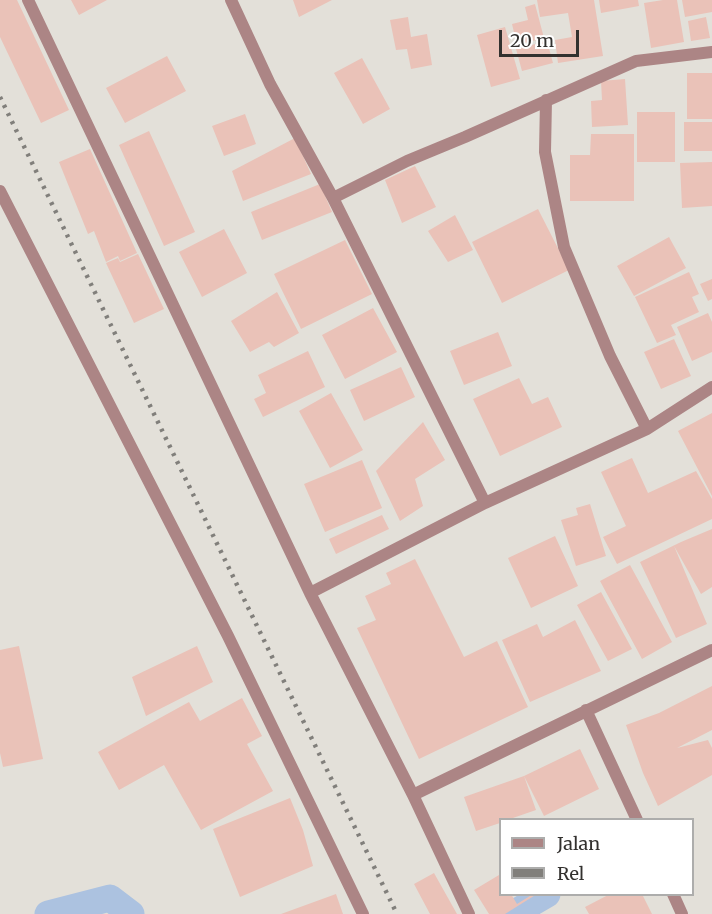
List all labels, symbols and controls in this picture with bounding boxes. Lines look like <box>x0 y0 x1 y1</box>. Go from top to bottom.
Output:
scale bar <box>502 18 582 56</box>
text: 20 m <box>510 29 554 52</box>
legend <box>499 818 694 896</box>
text: Jalan <box>557 832 600 855</box>
text: Rel <box>557 862 584 885</box>

